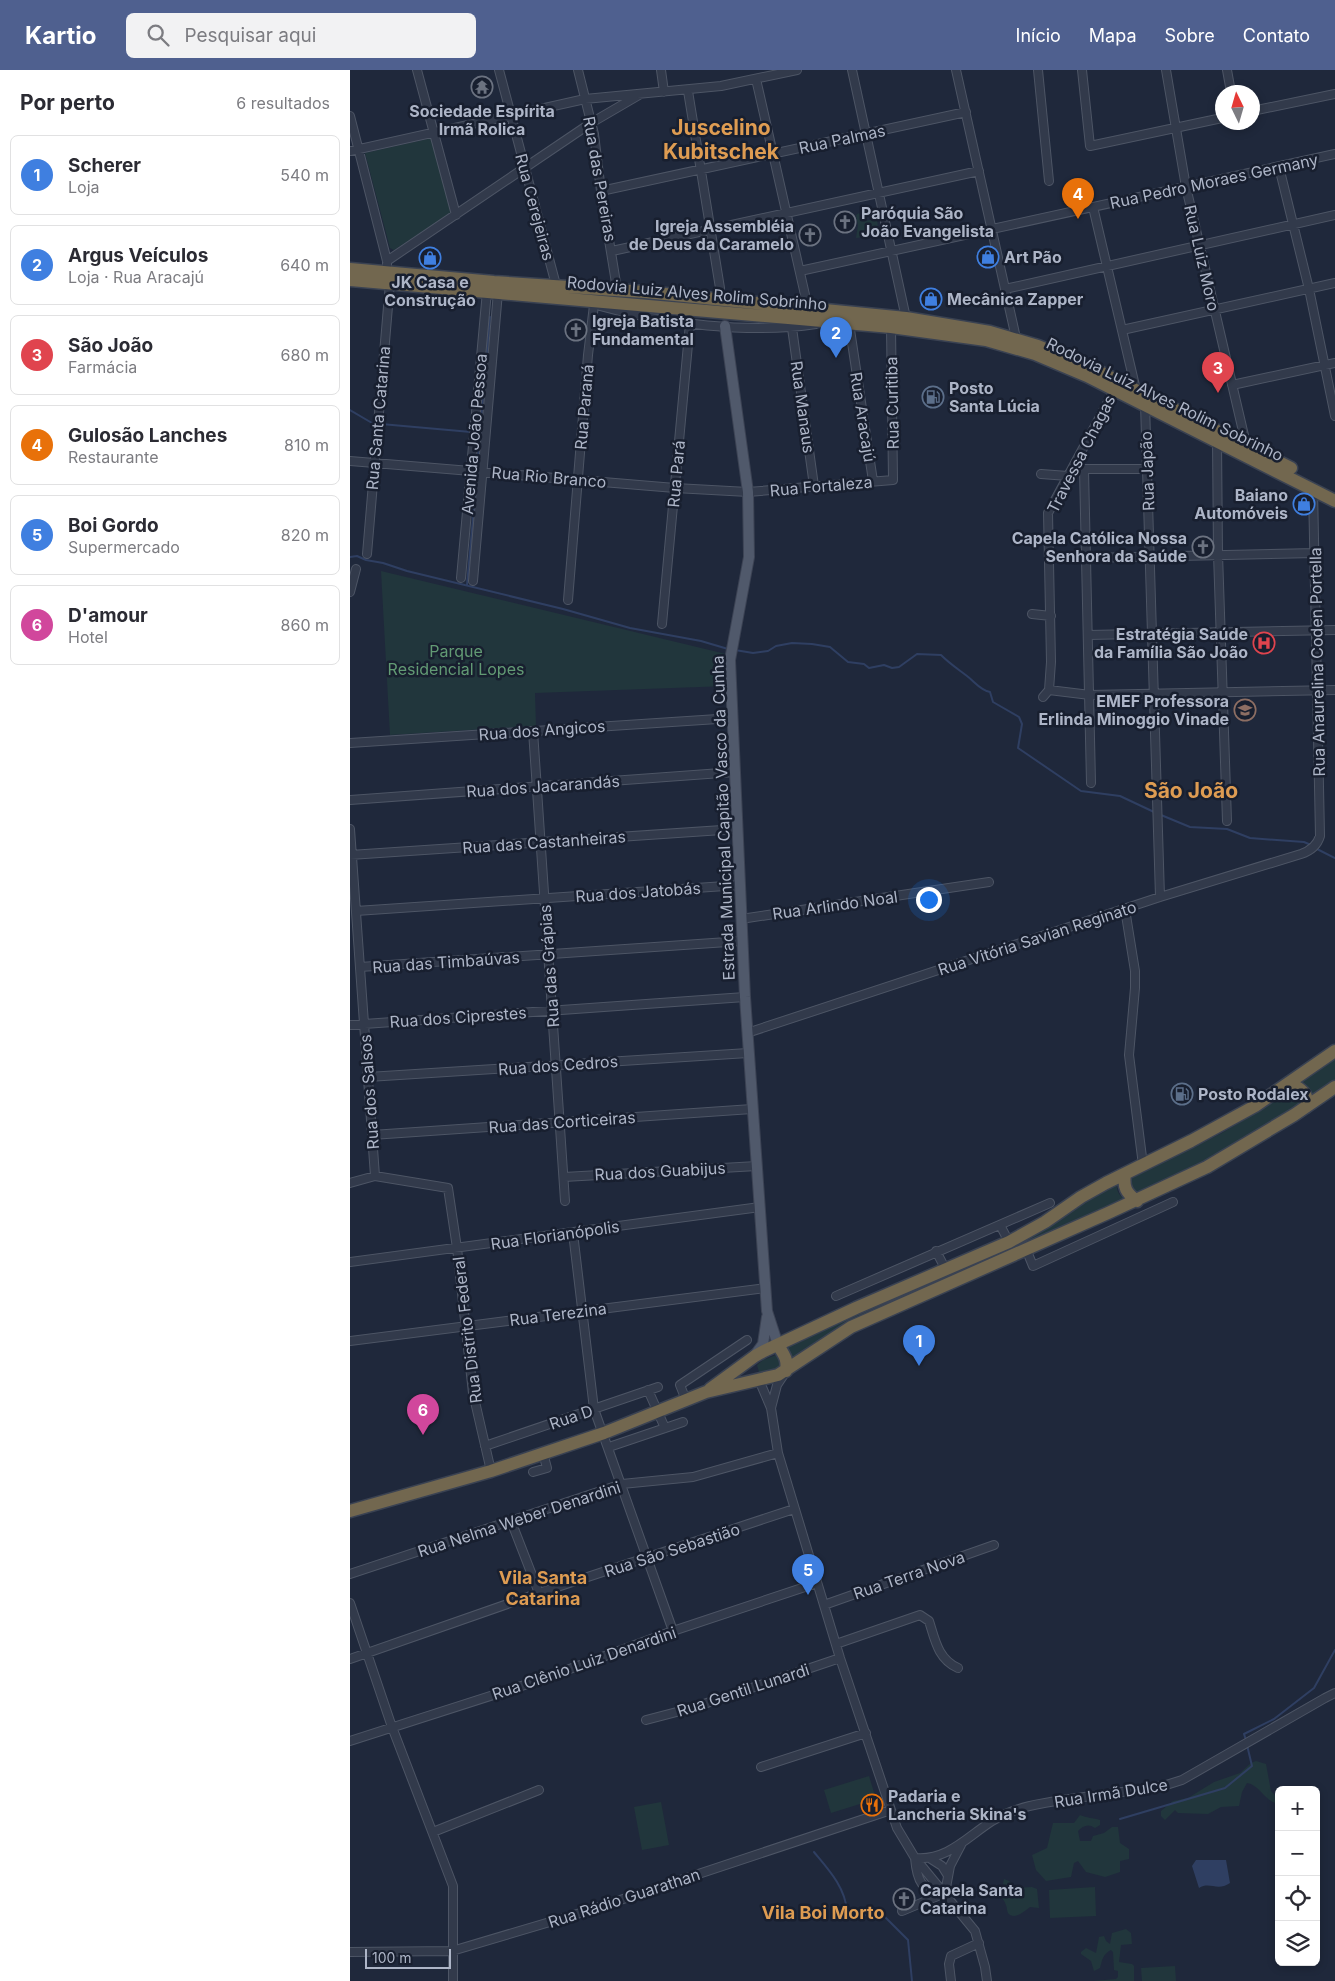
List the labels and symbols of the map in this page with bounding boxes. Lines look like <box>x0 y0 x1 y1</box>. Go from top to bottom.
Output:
temple icon: Sociedade Espírita Irmã Rolica <box>470 75 494 99</box>
north arrow <box>1215 85 1260 130</box>
place label: Sociedade Espírita Irmã Rolica <box>409 101 555 139</box>
street label: Rua das Pereiras <box>579 115 621 243</box>
district label: Juscelino Kubitschek <box>663 115 780 164</box>
street label: Rua Palmas <box>797 120 887 158</box>
street label: Rua Pedro Moraes Germany <box>1108 149 1320 213</box>
street label: Rua Cerejeiras <box>511 151 559 263</box>
pin: 4 <box>1062 178 1094 219</box>
place label: Paróquia São João Evangelista <box>861 203 994 241</box>
street label: Rua Luiz Moro <box>1180 203 1224 313</box>
church icon: Paróquia São João Evangelista <box>833 210 857 234</box>
place label: Igreja Assembléia de Deus da Caramelo <box>629 216 794 254</box>
church icon: Igreja Assembléia de Deus da Caramelo <box>798 223 822 247</box>
shop icon: Art Pão <box>976 245 1000 269</box>
shop icon: JK Casa e Construção <box>418 246 442 270</box>
place label: Art Pão <box>1004 247 1062 267</box>
place label: JK Casa e Construção <box>384 272 476 310</box>
street label: Rodovia Luiz Alves Rolim Sobrinho <box>566 272 828 314</box>
shop icon: Mecânica Zapper <box>919 287 943 311</box>
place label: Mecânica Zapper <box>947 289 1084 309</box>
place label: Igreja Batista Fundamental <box>592 311 694 349</box>
pin: 2 <box>820 317 852 358</box>
church icon: Igreja Batista Fundamental <box>564 318 588 342</box>
street label: Rodovia Luiz Alves Rolim Sobrinho <box>1043 333 1287 465</box>
street label: Rua Santa Catarina <box>362 345 394 491</box>
pin: 3 <box>1202 352 1234 393</box>
street label: Avenida João Pessoa <box>457 353 491 515</box>
street label: Rua Curitiba <box>881 357 903 449</box>
street label: Rua Manaus <box>787 360 819 454</box>
street label: Rua Paraná <box>570 363 598 451</box>
street label: Rua Aracajú <box>846 371 880 463</box>
place label: Posto Santa Lúcia <box>949 378 1040 416</box>
fuel station icon: Posto Santa Lúcia <box>921 385 945 409</box>
street label: Travessa Chagas <box>1043 392 1119 516</box>
street label: Rua Japão <box>1136 431 1158 511</box>
street label: Rua Pará <box>663 440 689 508</box>
street label: Rua Rio Branco <box>491 462 607 492</box>
street label: Rua Fortaleza <box>769 472 873 500</box>
place label: Baiano Automóveis <box>1194 485 1288 523</box>
shop icon: Baiano Automóveis <box>1292 492 1316 516</box>
place label: Capela Católica Nossa Senhora da Saúde <box>1012 528 1187 566</box>
church icon: Capela Católica Nossa Senhora da Saúde <box>1191 535 1215 559</box>
street label: Rua Anaurelina Coden Portella <box>1305 547 1329 777</box>
place label: Estratégia Saúde da Família São João <box>1094 624 1248 662</box>
hospital icon: Estratégia Saúde da Família São João <box>1252 631 1276 655</box>
park label: Parque Residencial Lopes <box>388 641 524 679</box>
street label: Estrada Municipal Capitão Vasco da Cunha <box>707 655 739 981</box>
place label: EMEF Professora Erlinda Minoggio Vinade <box>1038 691 1229 729</box>
school or university icon: EMEF Professora Erlinda Minoggio Vinade <box>1233 698 1257 722</box>
street label: Rua dos Angicos <box>478 716 606 744</box>
street label: Rua dos Jacarandás <box>466 771 620 801</box>
district label: São João <box>1144 778 1238 803</box>
street label: Rua das Castanheiras <box>462 826 626 858</box>
street label: Rua dos Jatobás <box>575 878 701 906</box>
street label: Rua Arlindo Noal <box>771 886 899 924</box>
your location <box>916 887 942 913</box>
street label: Rua Vitória Savian Reginato <box>935 896 1139 980</box>
street label: Rua das Grápias <box>535 904 563 1028</box>
street label: Rua das Timbaúvas <box>372 947 520 977</box>
street label: Rua dos Ciprestes <box>389 1002 527 1032</box>
street label: Rua dos Salsos <box>355 1034 383 1150</box>
street label: Rua dos Cedros <box>497 1051 619 1079</box>
fuel station icon: Posto Rodalex <box>1170 1082 1194 1106</box>
place label: Posto Rodalex <box>1198 1084 1309 1104</box>
street label: Rua das Corticeiras <box>488 1107 636 1137</box>
street label: Rua dos Guabijus <box>594 1158 726 1184</box>
street label: Rua Florianópolis <box>489 1216 621 1254</box>
street label: Rua Distrito Federal <box>448 1255 486 1405</box>
street label: Rua Terezina <box>508 1298 608 1330</box>
pin: 1 <box>903 1325 935 1366</box>
pin: 6 <box>407 1394 439 1435</box>
street label: Rua D <box>547 1400 595 1434</box>
street label: Rua Nelma Weber Denardini <box>415 1477 623 1561</box>
street label: Rua São Sebastião <box>602 1519 742 1581</box>
street label: Rua Terra Nova <box>851 1547 967 1603</box>
pin: 5 <box>792 1554 824 1595</box>
district label: Vila Santa Catarina <box>499 1567 587 1609</box>
street label: Rua Clênio Luiz Denardini <box>489 1622 679 1704</box>
street label: Rua Gentil Lunardi <box>674 1659 812 1721</box>
street label: Rua Irmã Dulce <box>1053 1774 1169 1812</box>
place label: Padaria e Lancheria Skina's <box>888 1786 1027 1824</box>
restaurant icon: Padaria e Lancheria Skina's <box>860 1793 884 1817</box>
street label: Rua Rádio Guarathan <box>545 1864 703 1932</box>
place label: Capela Santa Catarina <box>920 1880 1023 1918</box>
church icon: Capela Santa Catarina <box>892 1887 916 1911</box>
district label: Vila Boi Morto <box>762 1902 884 1923</box>
scale bar <box>365 1946 451 1969</box>

